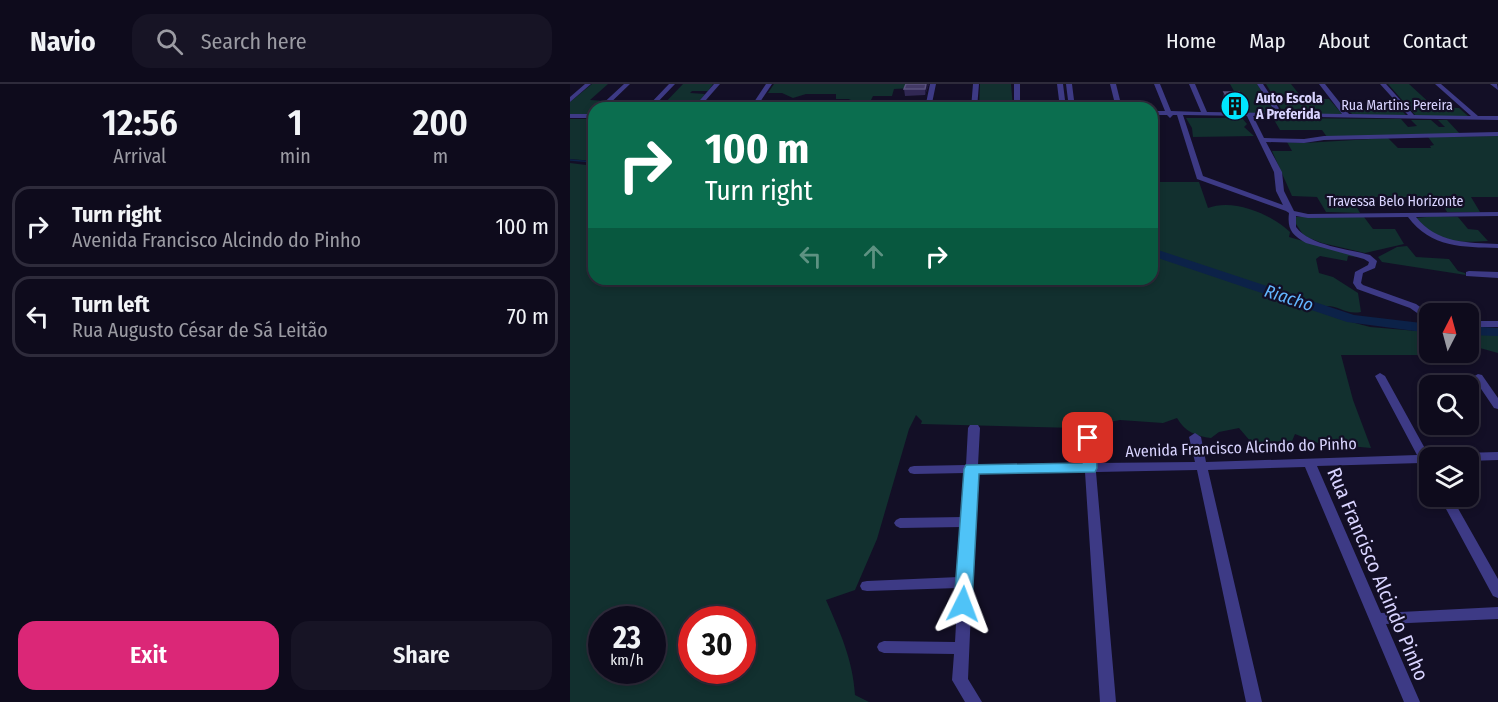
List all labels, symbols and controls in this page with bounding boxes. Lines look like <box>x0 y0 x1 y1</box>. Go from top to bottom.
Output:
search box <box>132 14 552 68</box>
text: Navio <box>30 25 96 58</box>
icon: search <box>153 25 186 58</box>
text: Search here <box>201 28 307 55</box>
text: Home <box>1166 28 1216 54</box>
text: Map <box>1249 28 1286 54</box>
text: About <box>1319 28 1370 54</box>
text: Contact <box>1403 28 1468 54</box>
building icon: Auto Escola A Preferida <box>1219 90 1251 122</box>
place label: Auto Escola A Preferida <box>1255 90 1323 123</box>
street label: Rua Martins Pereira <box>1341 97 1453 114</box>
text: 12:56 <box>102 101 178 145</box>
text: 1 <box>288 101 303 145</box>
text: 200 <box>413 101 468 145</box>
text: 100 m <box>705 124 809 174</box>
icon: right <box>606 126 684 204</box>
text: Arrival <box>113 144 166 168</box>
text: min <box>280 144 311 168</box>
text: m <box>433 144 448 168</box>
text: Turn right <box>705 175 813 207</box>
street label: Travessa Belo Horizonte <box>1327 193 1463 210</box>
text: Turn right <box>72 201 161 228</box>
icon: right <box>21 210 54 243</box>
text: 100 m <box>495 213 549 240</box>
text: Avenida Francisco Alcindo do Pinho <box>72 228 361 252</box>
icon: left <box>794 240 827 273</box>
icon: ahead <box>857 240 890 273</box>
icon: right <box>920 240 953 273</box>
water label: Riacho <box>1262 280 1316 316</box>
text: Turn left <box>72 291 150 318</box>
icon: left <box>21 300 54 333</box>
text: 70 m <box>507 303 549 330</box>
north arrow <box>1419 303 1479 363</box>
map controls <box>1419 303 1479 507</box>
text: Rua Augusto César de Sá Leitão <box>72 318 328 342</box>
button: search <box>1419 375 1479 435</box>
pin <box>1062 412 1113 463</box>
icon: arrive <box>1071 421 1104 454</box>
street label: Avenida Francisco Alcindo do Pinho <box>1125 434 1357 461</box>
button: layers <box>1419 447 1479 507</box>
street label: Rua Francisco Alcindo Pinho <box>1322 464 1434 684</box>
position arrow <box>931 572 995 636</box>
speed limit sign: 30 <box>678 606 756 684</box>
text: 23 <box>613 620 641 656</box>
button: Exit <box>18 621 279 690</box>
button: Share <box>291 621 552 690</box>
text: km/h <box>610 651 644 669</box>

